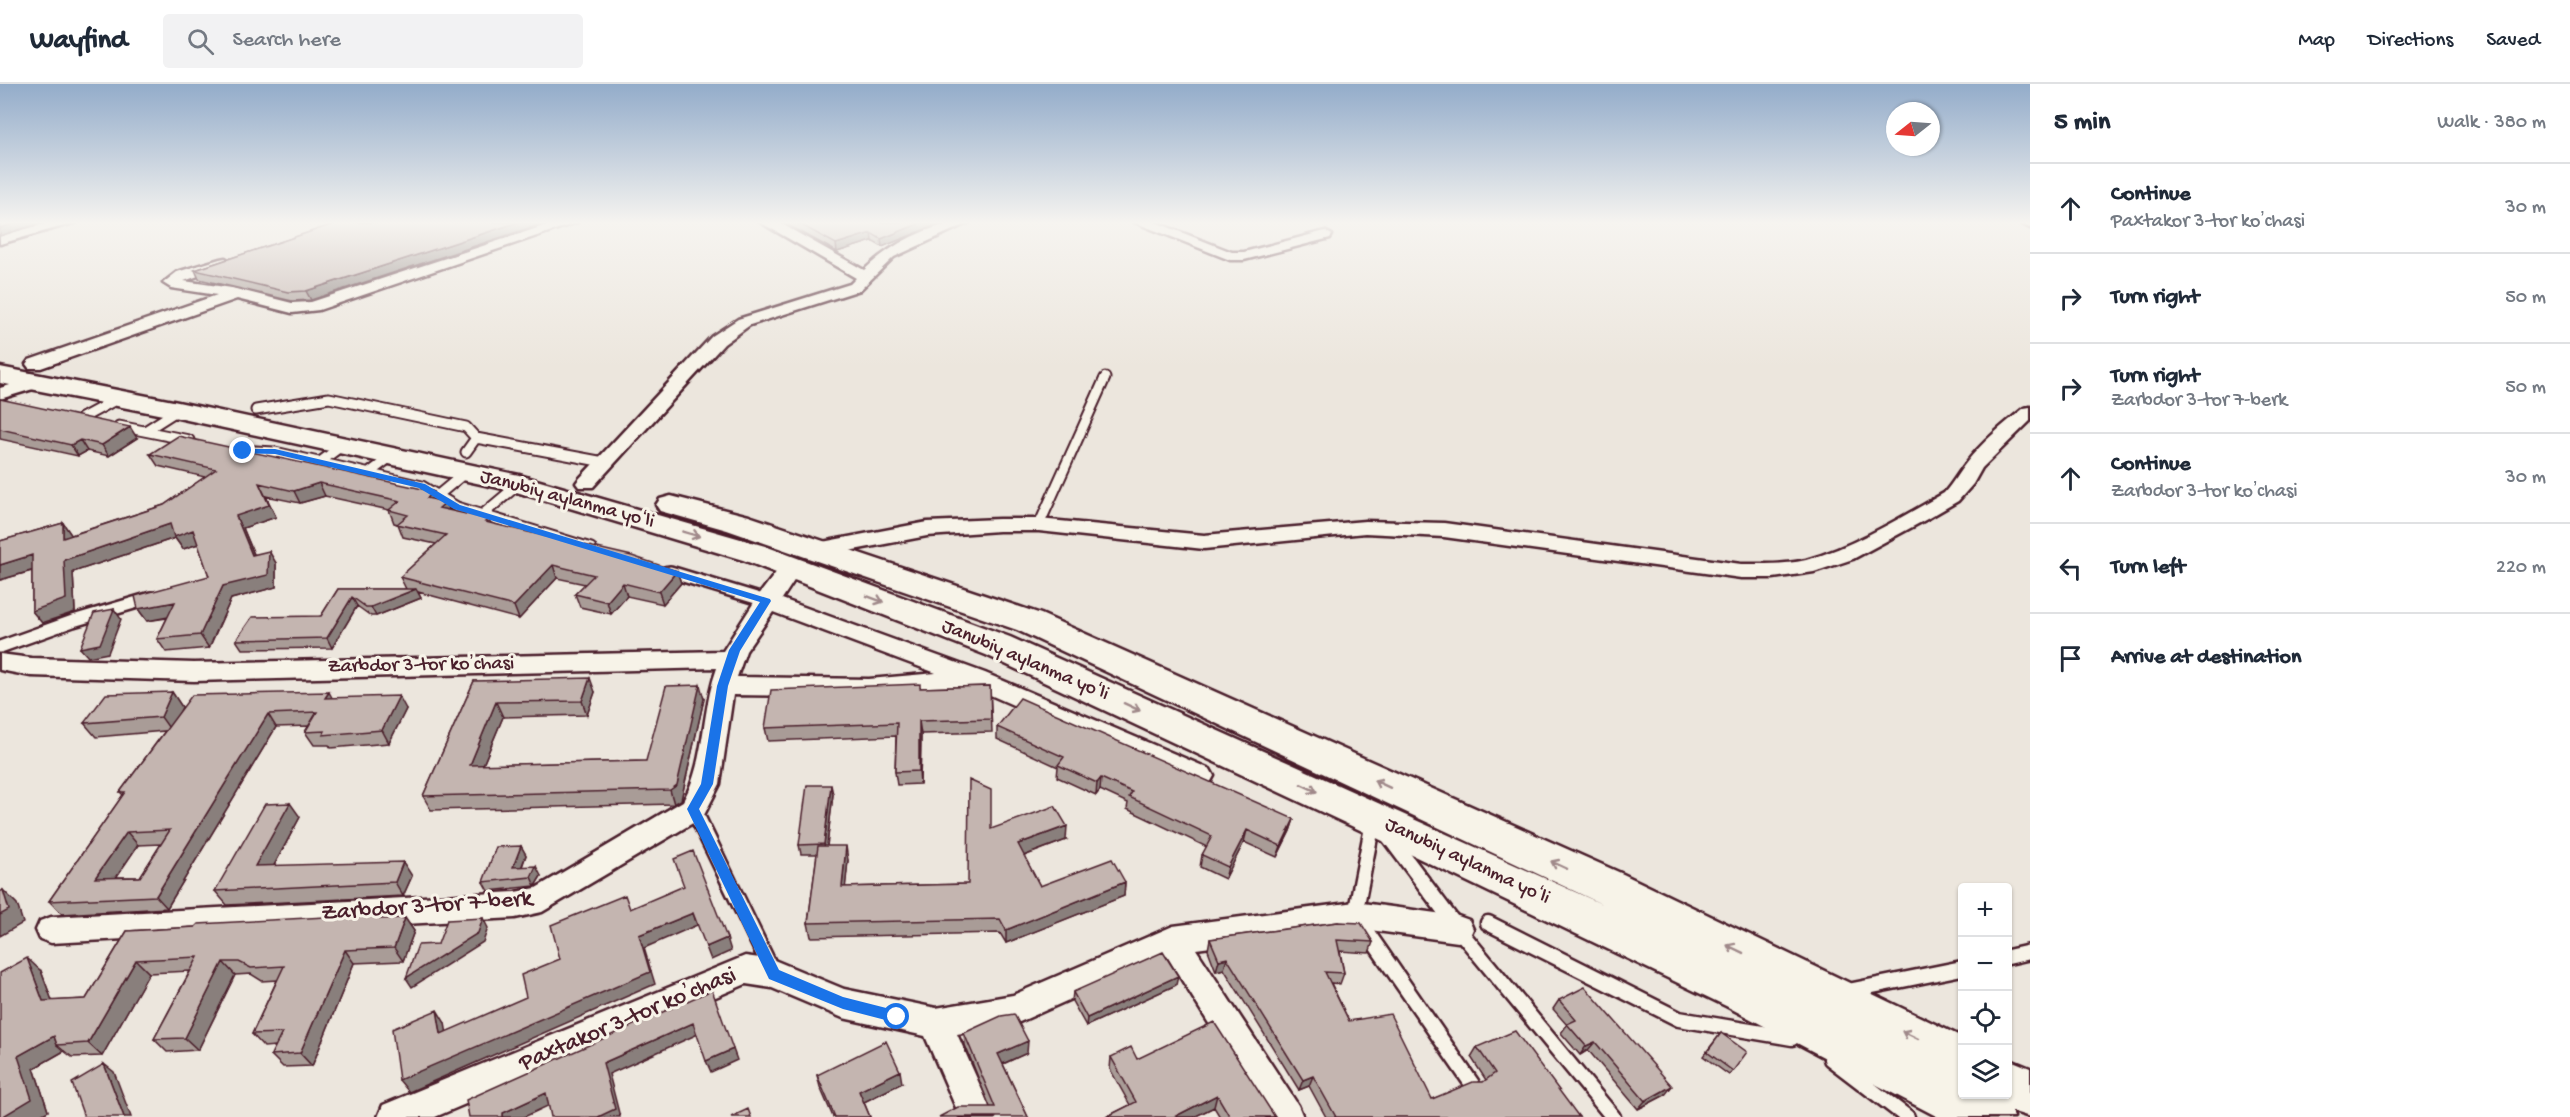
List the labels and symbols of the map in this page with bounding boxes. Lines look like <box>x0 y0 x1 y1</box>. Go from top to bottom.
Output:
north arrow <box>1886 102 1940 156</box>
route end <box>229 437 255 463</box>
street label: Janubiy aylanma yoʻli <box>477 466 657 534</box>
one-way arrow <box>681 529 700 540</box>
one-way arrow <box>865 594 884 605</box>
street label: Janubiy aylanma yoʻli <box>938 615 1112 707</box>
street label: Zarbdor 3-tor koʼchasi <box>327 653 515 679</box>
one-way arrow <box>1122 702 1140 713</box>
one-way arrow <box>1373 777 1391 788</box>
one-way arrow <box>1300 783 1318 794</box>
street label: Janubiy aylanma yoʻli <box>1381 814 1553 910</box>
one-way arrow <box>1551 858 1569 870</box>
street label: Zarbdor 3-tor 7-berk <box>321 885 536 929</box>
one-way arrow <box>1726 943 1744 955</box>
street label: Paxtakor 3-tor koʼchasi <box>514 961 741 1079</box>
route start <box>883 1003 909 1029</box>
one-way arrow <box>1901 1029 1919 1041</box>

